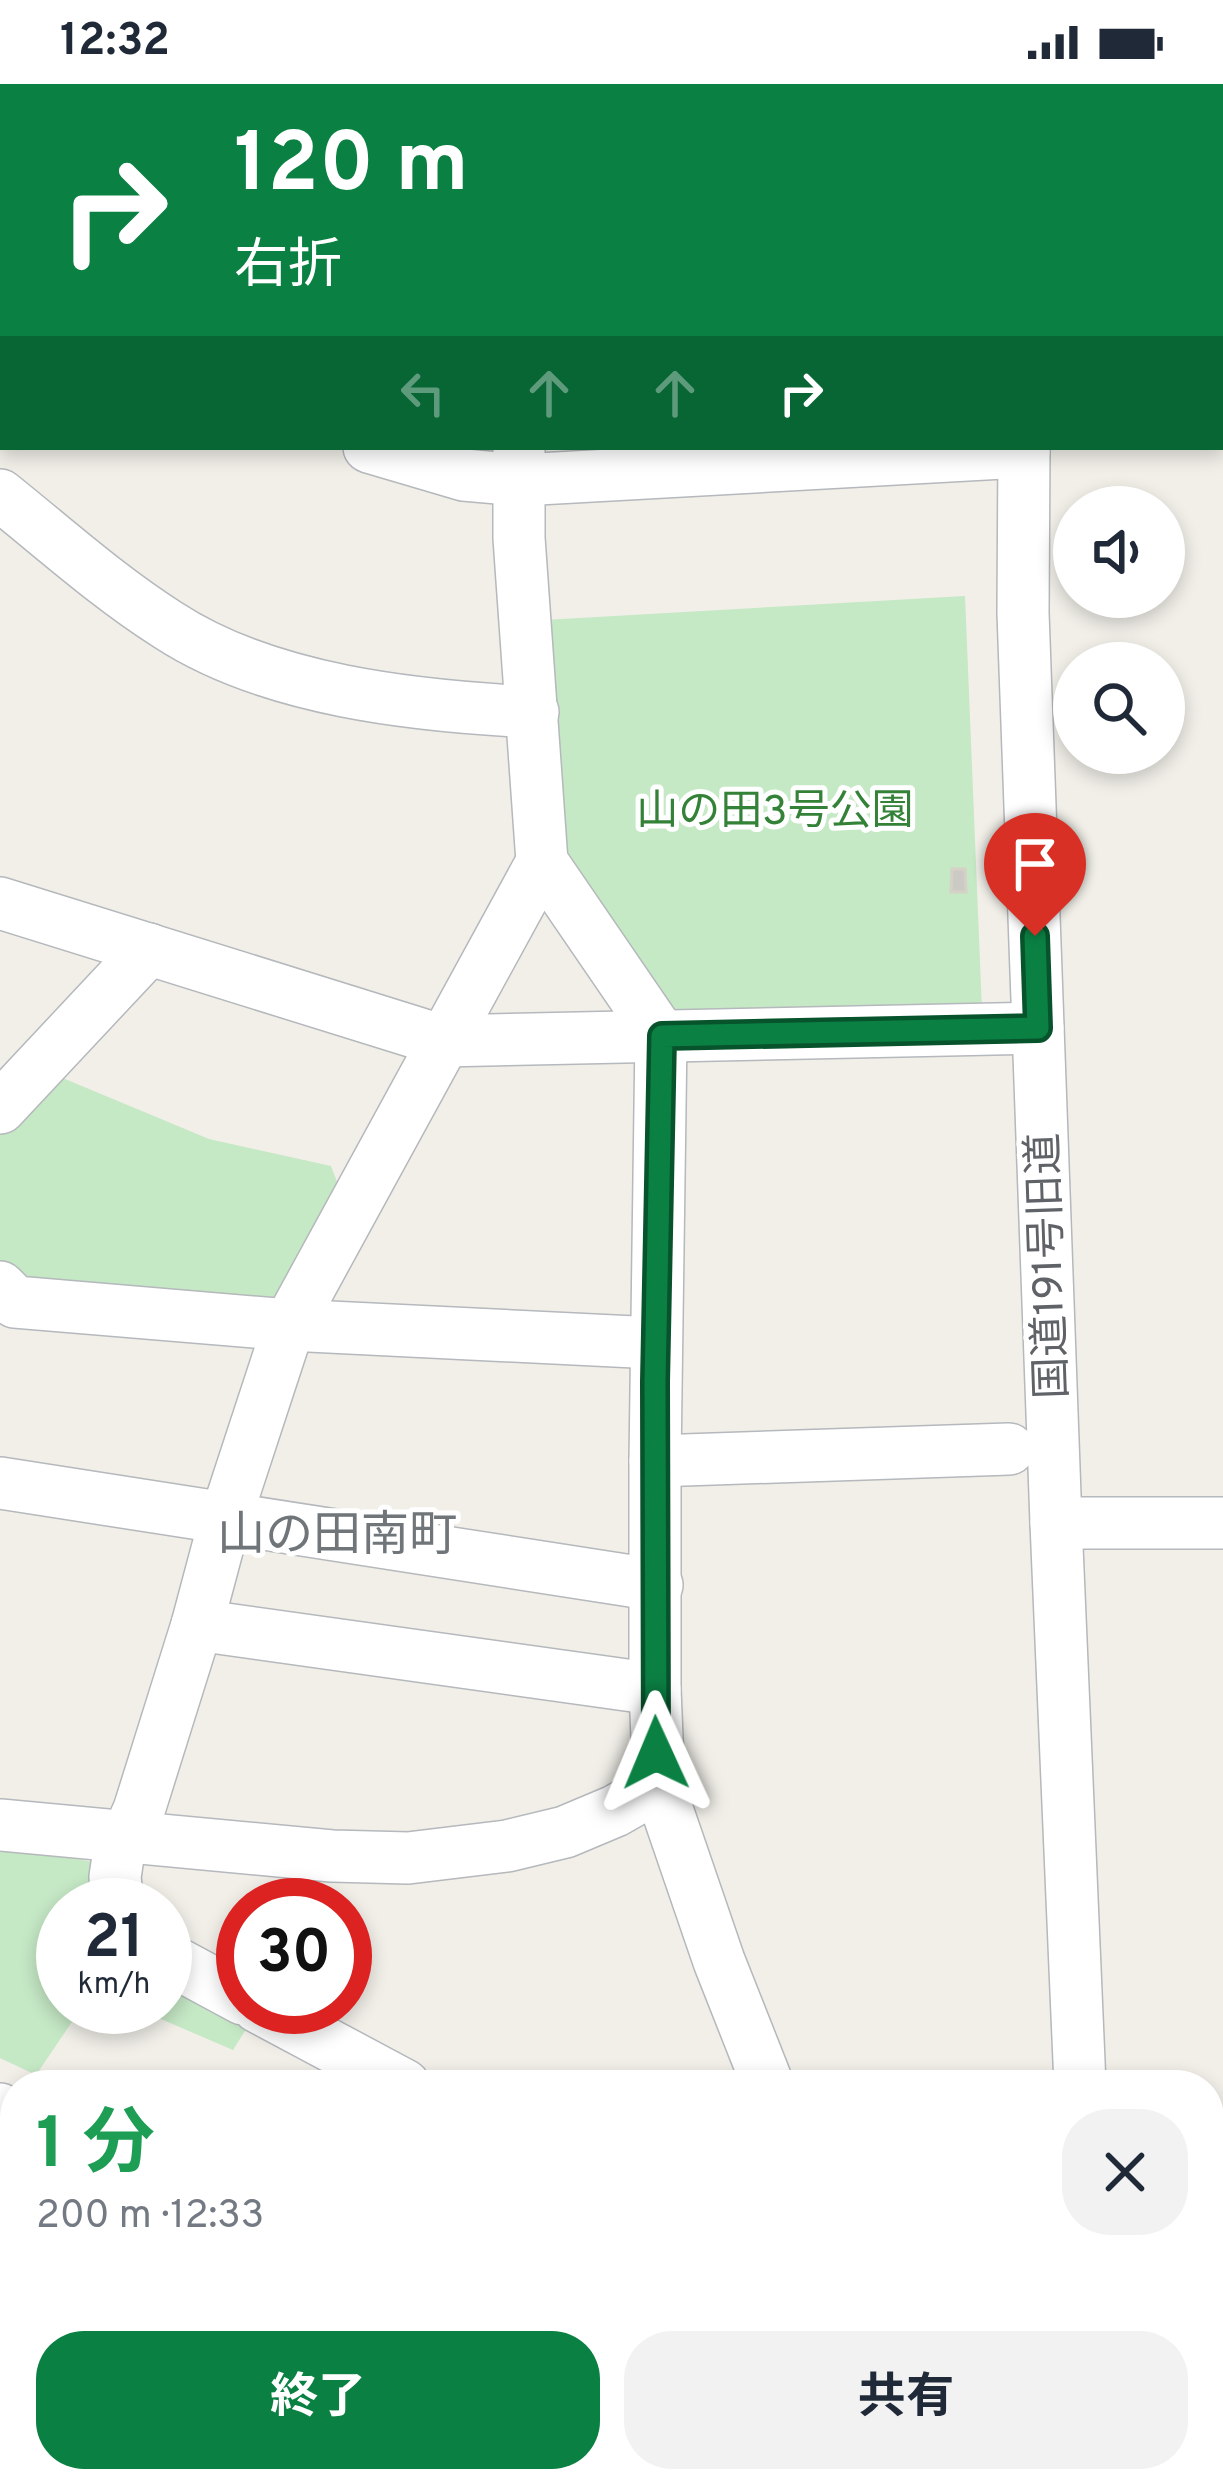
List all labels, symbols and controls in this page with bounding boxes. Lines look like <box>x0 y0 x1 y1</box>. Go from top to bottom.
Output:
text: 12:32 <box>60 14 170 71</box>
text: 120 m <box>234 115 469 221</box>
icon: right <box>36 132 192 288</box>
text: 右折 <box>234 234 342 303</box>
icon: left <box>390 360 456 426</box>
icon: ahead <box>516 360 582 426</box>
icon: ahead <box>642 360 708 426</box>
icon: right <box>768 360 834 426</box>
map controls <box>1053 486 1185 774</box>
button: sound <box>1053 486 1185 618</box>
button: search <box>1053 642 1185 774</box>
park label: 山の田3号公園 <box>636 787 914 840</box>
pin <box>984 813 1086 936</box>
icon: arrive <box>1002 831 1068 897</box>
street label: 国道191号旧道 <box>1019 1132 1082 1400</box>
district label: 山の田南町 <box>217 1508 457 1568</box>
position arrow <box>593 1690 719 1816</box>
speed limit sign: 30 <box>216 1878 372 2034</box>
text: 21 <box>84 1903 144 1979</box>
text: km/h <box>78 1967 150 2004</box>
text: 1 分 <box>36 2102 155 2194</box>
button: close <box>1062 2109 1188 2235</box>
text: 200 m · 12:33 <box>36 2193 264 2242</box>
button: 終了 <box>36 2331 600 2469</box>
button: 共有 <box>624 2331 1188 2469</box>

